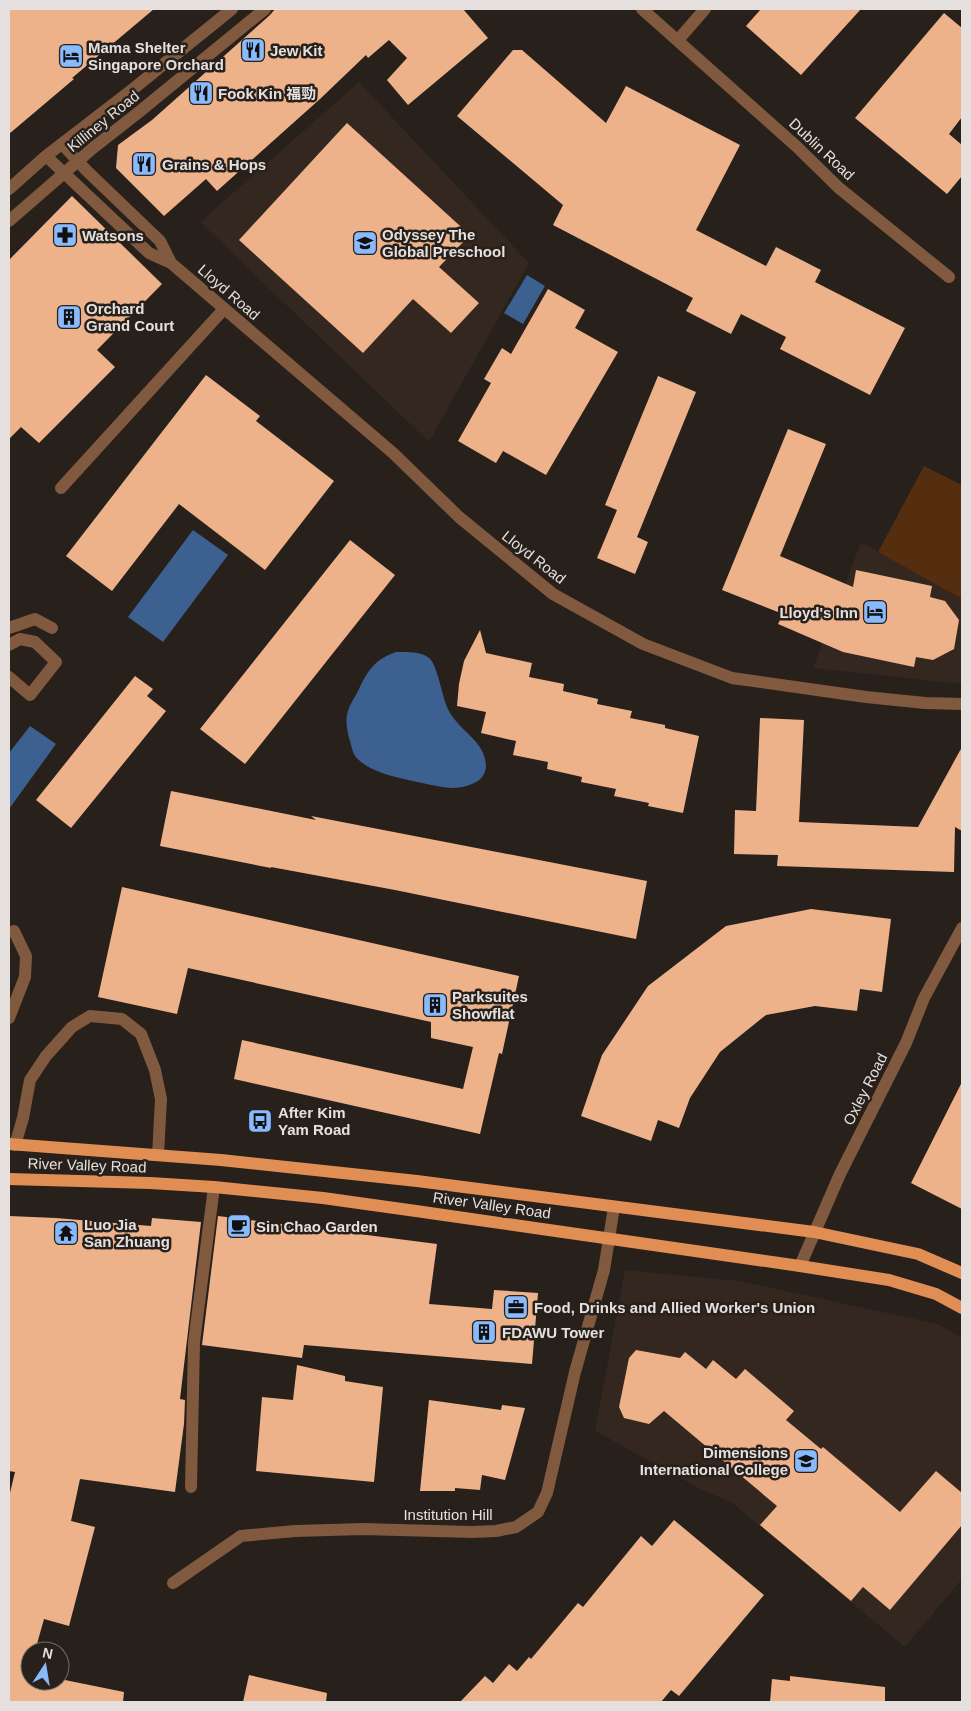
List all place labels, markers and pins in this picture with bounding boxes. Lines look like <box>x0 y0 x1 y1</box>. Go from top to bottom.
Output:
restaurant icon: Jew Kit <box>240 37 266 63</box>
place label: Mama Shelter Singapore Orchard <box>88 39 224 73</box>
place label: Jew Kit <box>270 42 323 59</box>
hotel icon: Mama Shelter Singapore Orchard <box>58 43 84 69</box>
restaurant icon: Fook Kin 福勁 <box>188 80 214 106</box>
place label: Fook Kin 福勁 <box>218 85 316 102</box>
restaurant icon: Grains & Hops <box>131 151 157 177</box>
place label: Grains & Hops <box>162 156 266 173</box>
pharmacy icon: Watsons <box>52 222 78 248</box>
place label: Odyssey The Global Preschool <box>382 226 505 260</box>
place label: Watsons <box>82 227 144 244</box>
school or university icon: Odyssey The Global Preschool <box>352 230 378 256</box>
place label: Orchard Grand Court <box>86 300 174 334</box>
building icon: Orchard Grand Court <box>56 304 82 330</box>
hotel icon: Lloyd's Inn <box>862 599 888 625</box>
place label: Lloyd's Inn <box>779 604 858 621</box>
place label: Parksuites Showflat <box>452 988 528 1022</box>
building icon: Parksuites Showflat <box>422 992 448 1018</box>
place label: After Kim Yam Road <box>278 1104 351 1138</box>
bus stop icon: After Kim Yam Road <box>247 1108 273 1134</box>
cafe icon: Sin Chao Garden <box>226 1213 252 1239</box>
place label: Luo Jia San Zhuang <box>84 1216 170 1250</box>
place label: Sin Chao Garden <box>256 1218 378 1235</box>
temple icon: Luo Jia San Zhuang <box>53 1220 79 1246</box>
office icon: Food, Drinks and Allied Worker's Union <box>503 1294 529 1320</box>
place label: Food, Drinks and Allied Worker's Union <box>534 1299 815 1316</box>
building icon: FDAWU Tower <box>471 1319 497 1345</box>
place label: FDAWU Tower <box>502 1324 604 1341</box>
place label: Dimensions International College <box>640 1444 788 1478</box>
school or university icon: Dimensions International College <box>793 1448 819 1474</box>

